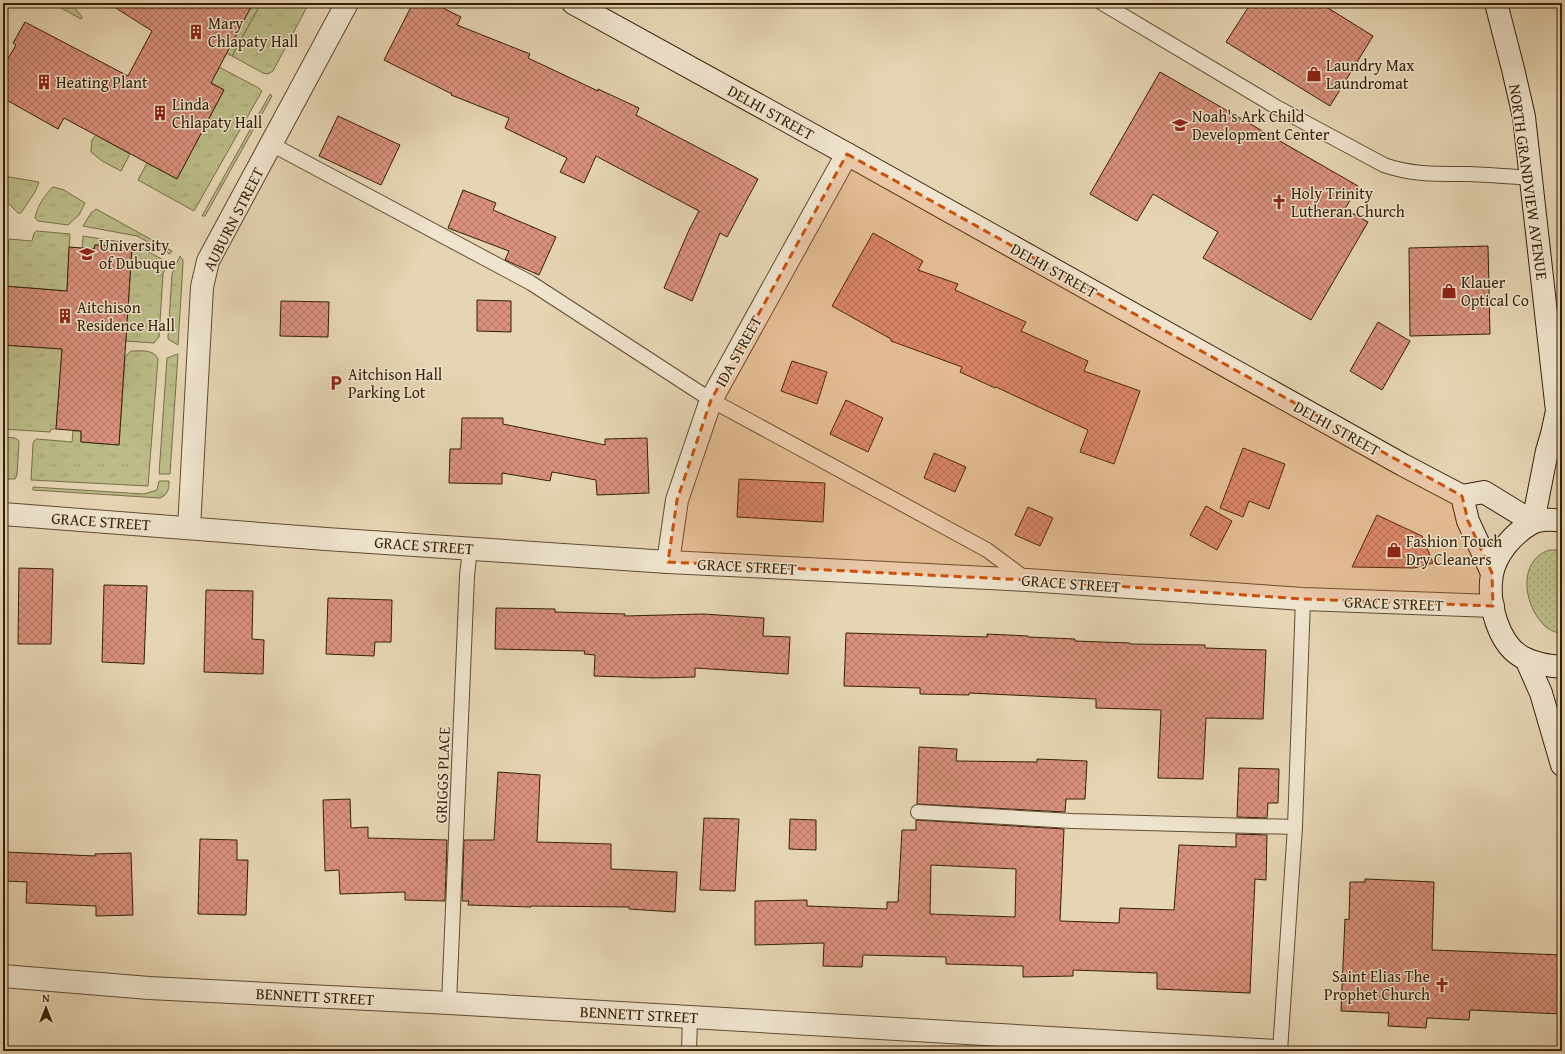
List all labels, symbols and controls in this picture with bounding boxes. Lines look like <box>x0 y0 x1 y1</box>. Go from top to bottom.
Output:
place label: Mary Chlapaty Hall <box>208 11 299 53</box>
building icon: Mary Chlapaty Hall <box>187 23 205 41</box>
place label: Laundry Max Laundromat <box>1326 53 1415 95</box>
shop icon: Laundry Max Laundromat <box>1305 65 1323 83</box>
place label: Heating Plant <box>56 70 148 94</box>
building icon: Heating Plant <box>35 73 53 91</box>
street label: DELHI STREET <box>723 78 819 146</box>
street label: NORTH GRANDVIEW AVENUE <box>1503 82 1555 282</box>
place label: Linda Chlapaty Hall <box>172 92 263 134</box>
building icon: Linda Chlapaty Hall <box>151 104 169 122</box>
place label: Noah's Ark Child Development Center <box>1192 104 1330 146</box>
school or university icon: Noah's Ark Child Development Center <box>1171 116 1189 134</box>
street label: AUBURN STREET <box>197 163 269 275</box>
place label: Holy Trinity Lutheran Church <box>1291 181 1405 223</box>
church icon: Holy Trinity Lutheran Church <box>1270 193 1288 211</box>
place label: University of Dubuque <box>99 233 176 275</box>
street label: DELHI STREET <box>1006 236 1102 304</box>
school or university icon: University of Dubuque <box>78 245 96 263</box>
place label: Klauer Optical Co <box>1461 270 1529 312</box>
shop icon: Klauer Optical Co <box>1440 282 1458 300</box>
place label: Aitchison Residence Hall <box>77 295 175 337</box>
building icon: Aitchison Residence Hall <box>56 307 74 325</box>
street label: IDA STREET <box>708 311 768 391</box>
place label: Aitchison Hall Parking Lot <box>348 362 443 404</box>
parking icon: Aitchison Hall Parking Lot <box>327 374 345 392</box>
street label: DELHI STREET <box>1289 394 1385 462</box>
street label: GRACE STREET <box>51 506 152 536</box>
place label: Fashion Touch Dry Cleaners <box>1406 529 1502 571</box>
street label: GRACE STREET <box>374 530 475 560</box>
shop icon: Fashion Touch Dry Cleaners <box>1385 541 1403 559</box>
street label: GRACE STREET <box>697 551 797 581</box>
street label: GRACE STREET <box>1021 568 1122 598</box>
street label: GRACE STREET <box>1344 589 1444 617</box>
street label: GRIGGS PLACE <box>428 726 456 824</box>
place label: Saint Elias The Prophet Church <box>1324 964 1430 1006</box>
church icon: Saint Elias The Prophet Church <box>1433 976 1451 994</box>
street label: BENNETT STREET <box>255 981 375 1011</box>
north arrow <box>26 988 66 1028</box>
text: N <box>42 990 50 1006</box>
street label: BENNETT STREET <box>579 999 699 1029</box>

